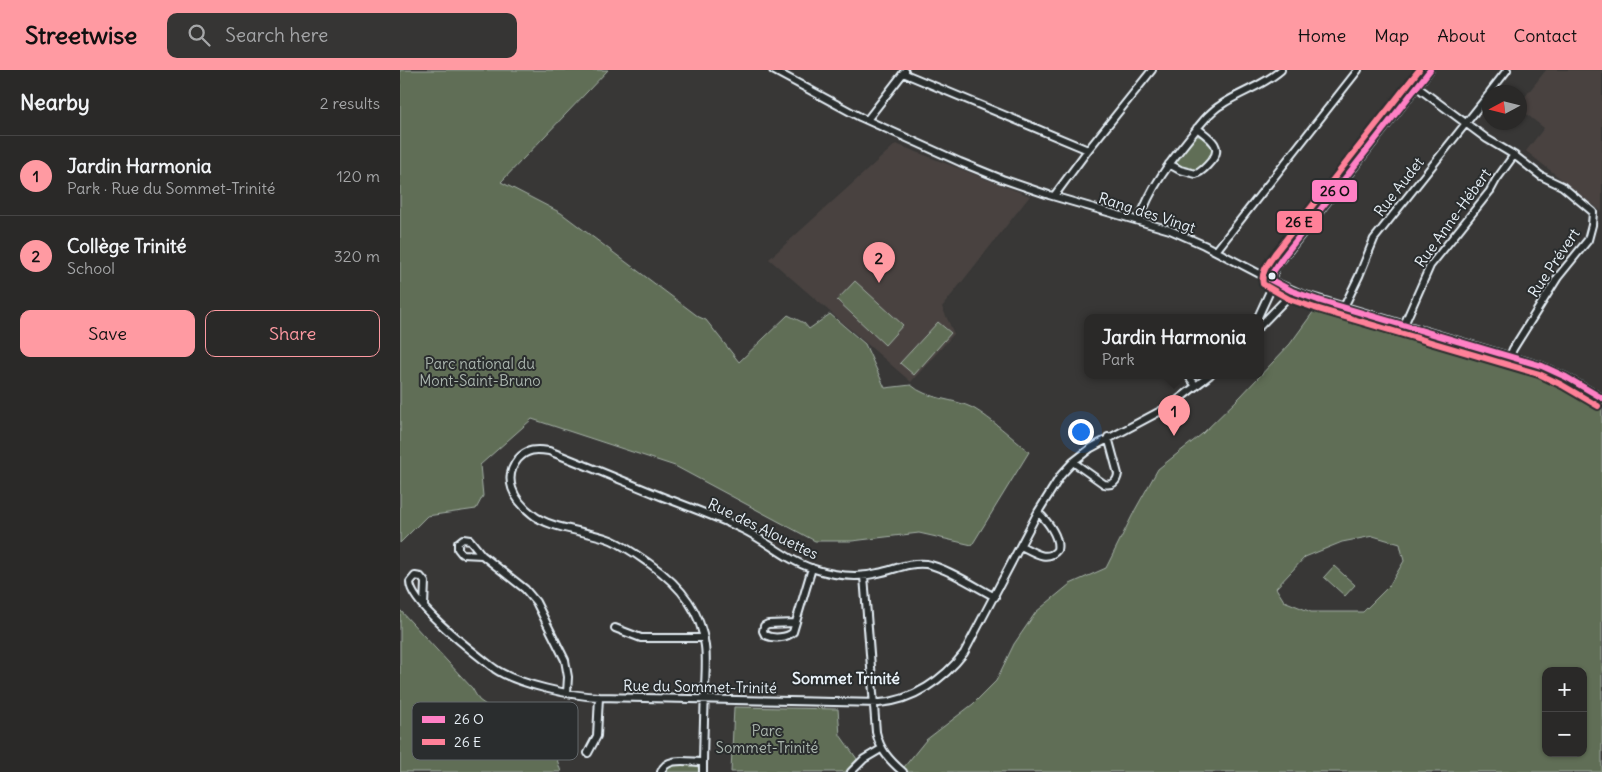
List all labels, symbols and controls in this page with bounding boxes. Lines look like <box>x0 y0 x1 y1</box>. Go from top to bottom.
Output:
search box <box>167 13 517 58</box>
text: Streetwise <box>25 20 137 50</box>
icon: search <box>185 21 213 49</box>
text: Search here <box>225 23 328 47</box>
text: Home <box>1298 24 1346 47</box>
text: Map <box>1374 24 1409 47</box>
text: About <box>1437 24 1485 47</box>
text: Contact <box>1513 24 1577 47</box>
north arrow <box>1482 85 1527 130</box>
text: Nearby <box>20 89 90 116</box>
text: 2 results <box>320 93 380 113</box>
street label: Rue Audet <box>1370 153 1428 220</box>
text: Jardin Harmonia <box>67 154 212 178</box>
street label: Rue Anne-Hébert <box>1410 165 1495 271</box>
text: 1 <box>33 166 39 186</box>
text: 120 m <box>337 166 380 186</box>
text: Park · Rue du Sommet-Trinité <box>67 178 275 198</box>
line badge: 26 O <box>1311 179 1358 203</box>
text: 26 O <box>1320 182 1350 200</box>
street label: Rang des Vingt <box>1096 188 1198 237</box>
line badge: 26 E <box>1276 210 1323 234</box>
text: 26 E <box>1285 213 1313 231</box>
street label: Rue Prévert <box>1524 225 1584 301</box>
text: Collège Trinité <box>67 234 186 258</box>
pin: 2 <box>863 242 895 283</box>
text: 2 <box>32 246 40 266</box>
text: 320 m <box>334 246 380 266</box>
text: School <box>67 258 115 278</box>
unlabelled marker <box>1267 271 1277 281</box>
button: Save <box>20 310 195 357</box>
button: Share <box>205 310 380 357</box>
popup <box>1084 314 1264 379</box>
text: Jardin Harmonia <box>1102 325 1246 349</box>
text: Park <box>1102 349 1135 369</box>
park label: Parc national du Mont-Saint-Bruno <box>419 354 541 390</box>
pin: 1 <box>1158 395 1190 436</box>
your location <box>1068 419 1094 445</box>
street label: Rue des Alouettes <box>705 494 821 563</box>
map controls <box>1542 667 1587 757</box>
button: + <box>1542 667 1587 712</box>
district label: Sommet Trinité <box>792 668 900 688</box>
street label: Rue du Sommet-Trinité <box>623 676 777 697</box>
legend <box>412 702 578 760</box>
text: 26 O <box>454 710 484 728</box>
button: − <box>1542 712 1587 757</box>
park label: Parc Sommet-Trinité <box>716 721 818 757</box>
text: 26 E <box>454 733 481 751</box>

